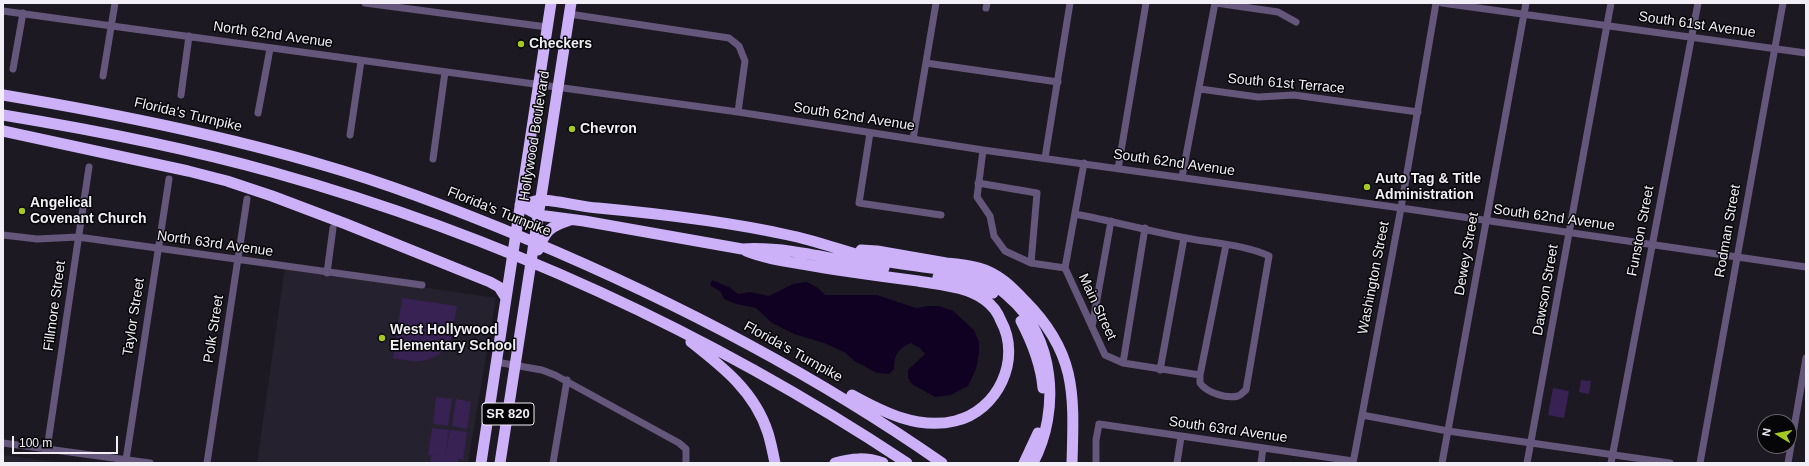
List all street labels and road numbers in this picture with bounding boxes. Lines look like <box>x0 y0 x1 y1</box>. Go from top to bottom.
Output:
street label: South 61st Avenue <box>1637 8 1757 42</box>
street label: North 62nd Avenue <box>212 18 334 52</box>
street label: Hollywood Boulevard <box>516 70 554 202</box>
street label: South 61st Terrace <box>1227 71 1345 97</box>
street label: Florida's Turnpike <box>132 94 244 136</box>
street label: South 62nd Avenue <box>792 99 916 135</box>
street label: South 62nd Avenue <box>1112 146 1236 180</box>
street label: Rodman Street <box>1712 183 1744 279</box>
street label: Florida's Turnpike <box>445 184 553 240</box>
street label: Funston Street <box>1624 184 1658 278</box>
street label: South 62nd Avenue <box>1492 201 1616 235</box>
street label: Dewey Street <box>1451 211 1483 297</box>
street label: Washington Street <box>1355 220 1393 336</box>
street label: North 63rd Avenue <box>156 228 274 260</box>
street label: Dawson Street <box>1530 243 1562 337</box>
street label: Fillmore Street <box>40 260 70 352</box>
street label: Main Street <box>1074 271 1120 343</box>
street label: Taylor Street <box>120 277 148 357</box>
street label: Polk Street <box>200 294 228 364</box>
street label: Florida's Turnpike <box>741 318 845 386</box>
road number: SR 820 <box>482 403 534 425</box>
street label: South 63rd Avenue <box>1168 413 1288 447</box>

